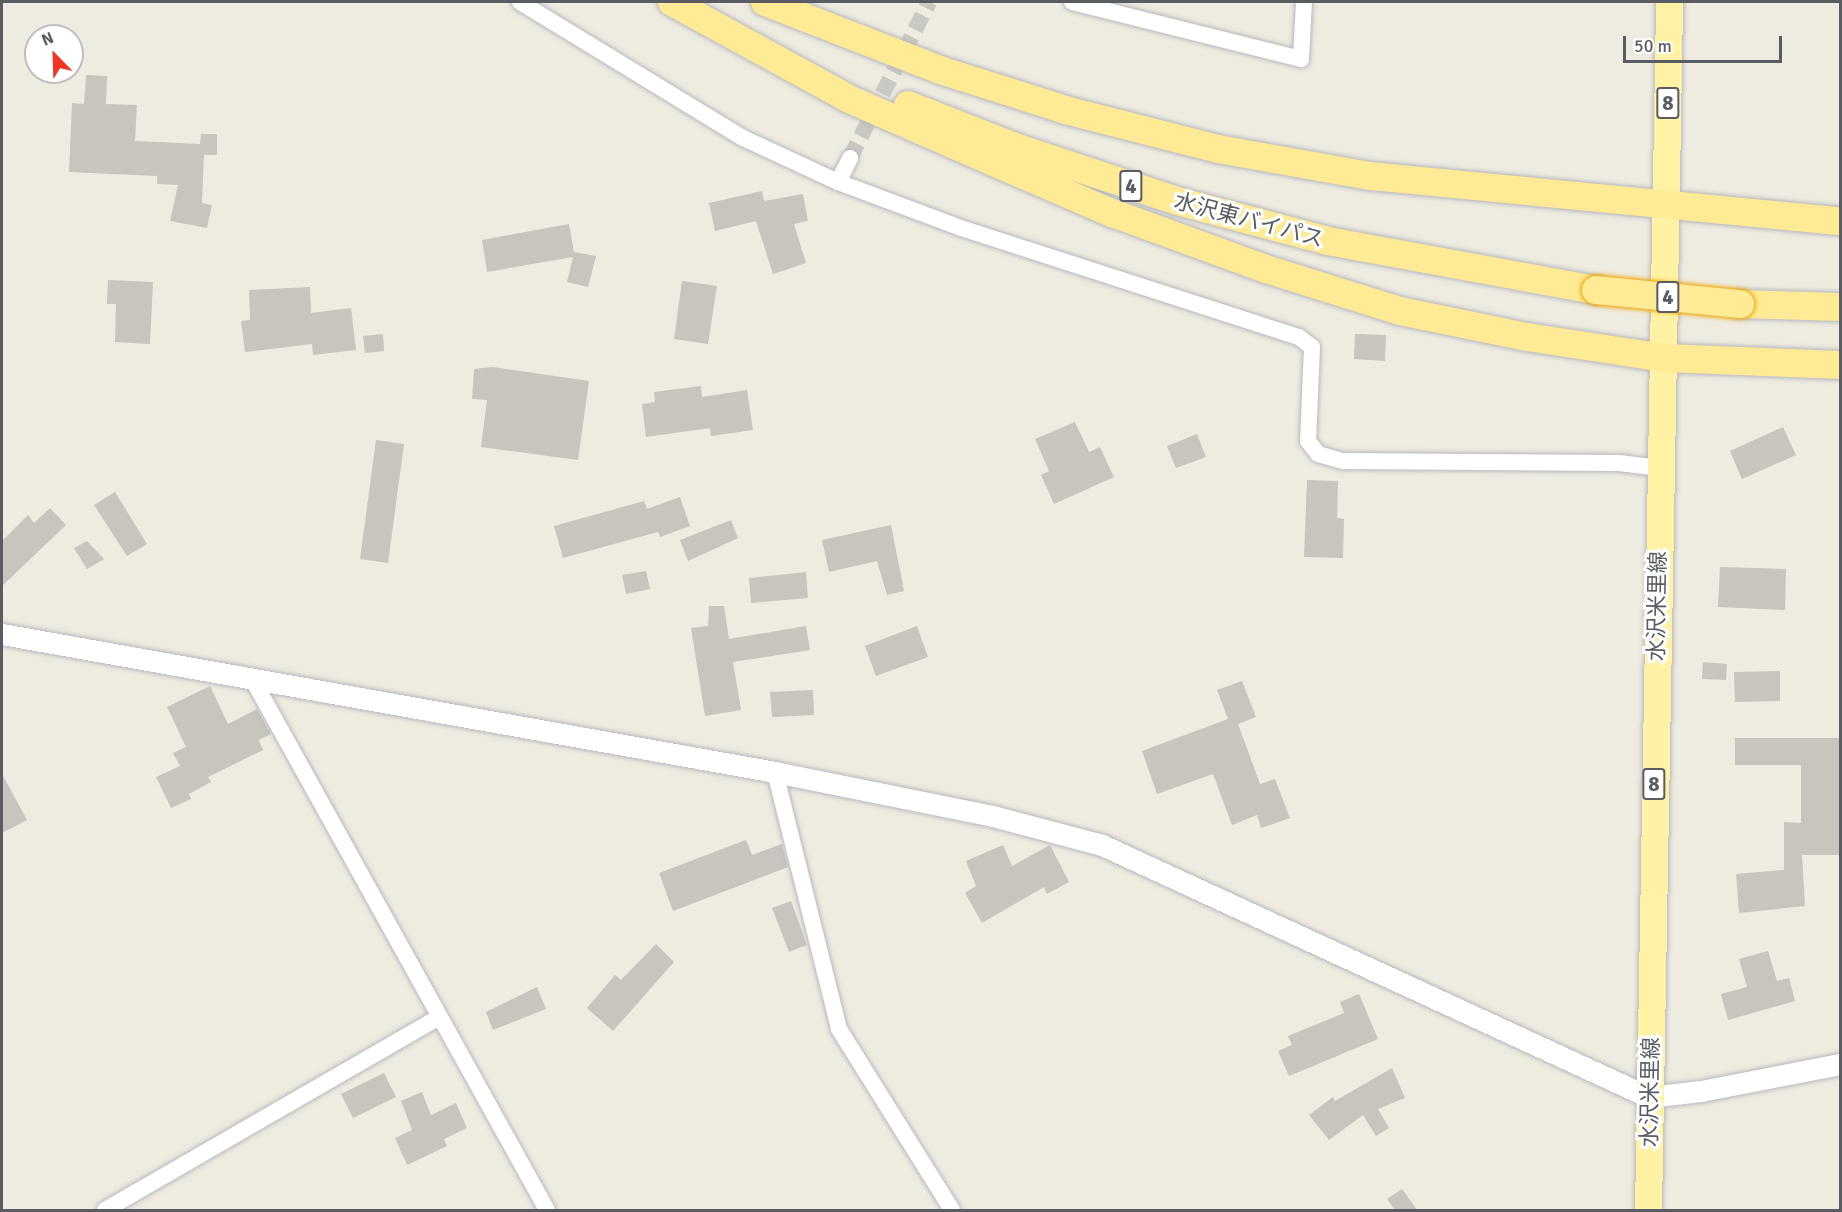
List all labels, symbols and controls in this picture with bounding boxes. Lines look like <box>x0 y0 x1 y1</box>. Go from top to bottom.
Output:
north arrow <box>24 24 84 84</box>
scale bar <box>1626 24 1785 62</box>
text: N <box>39 28 57 51</box>
text: 50 m <box>1634 35 1672 57</box>
road number: 8 <box>1656 85 1680 121</box>
road number: 4 <box>1119 168 1143 204</box>
street label: 水沢東バイパス <box>1171 187 1327 253</box>
road number: 4 <box>1656 279 1680 315</box>
street label: 水沢米里線 <box>1643 551 1671 661</box>
road number: 8 <box>1642 766 1666 802</box>
street label: 水沢米里線 <box>1636 1037 1664 1147</box>

